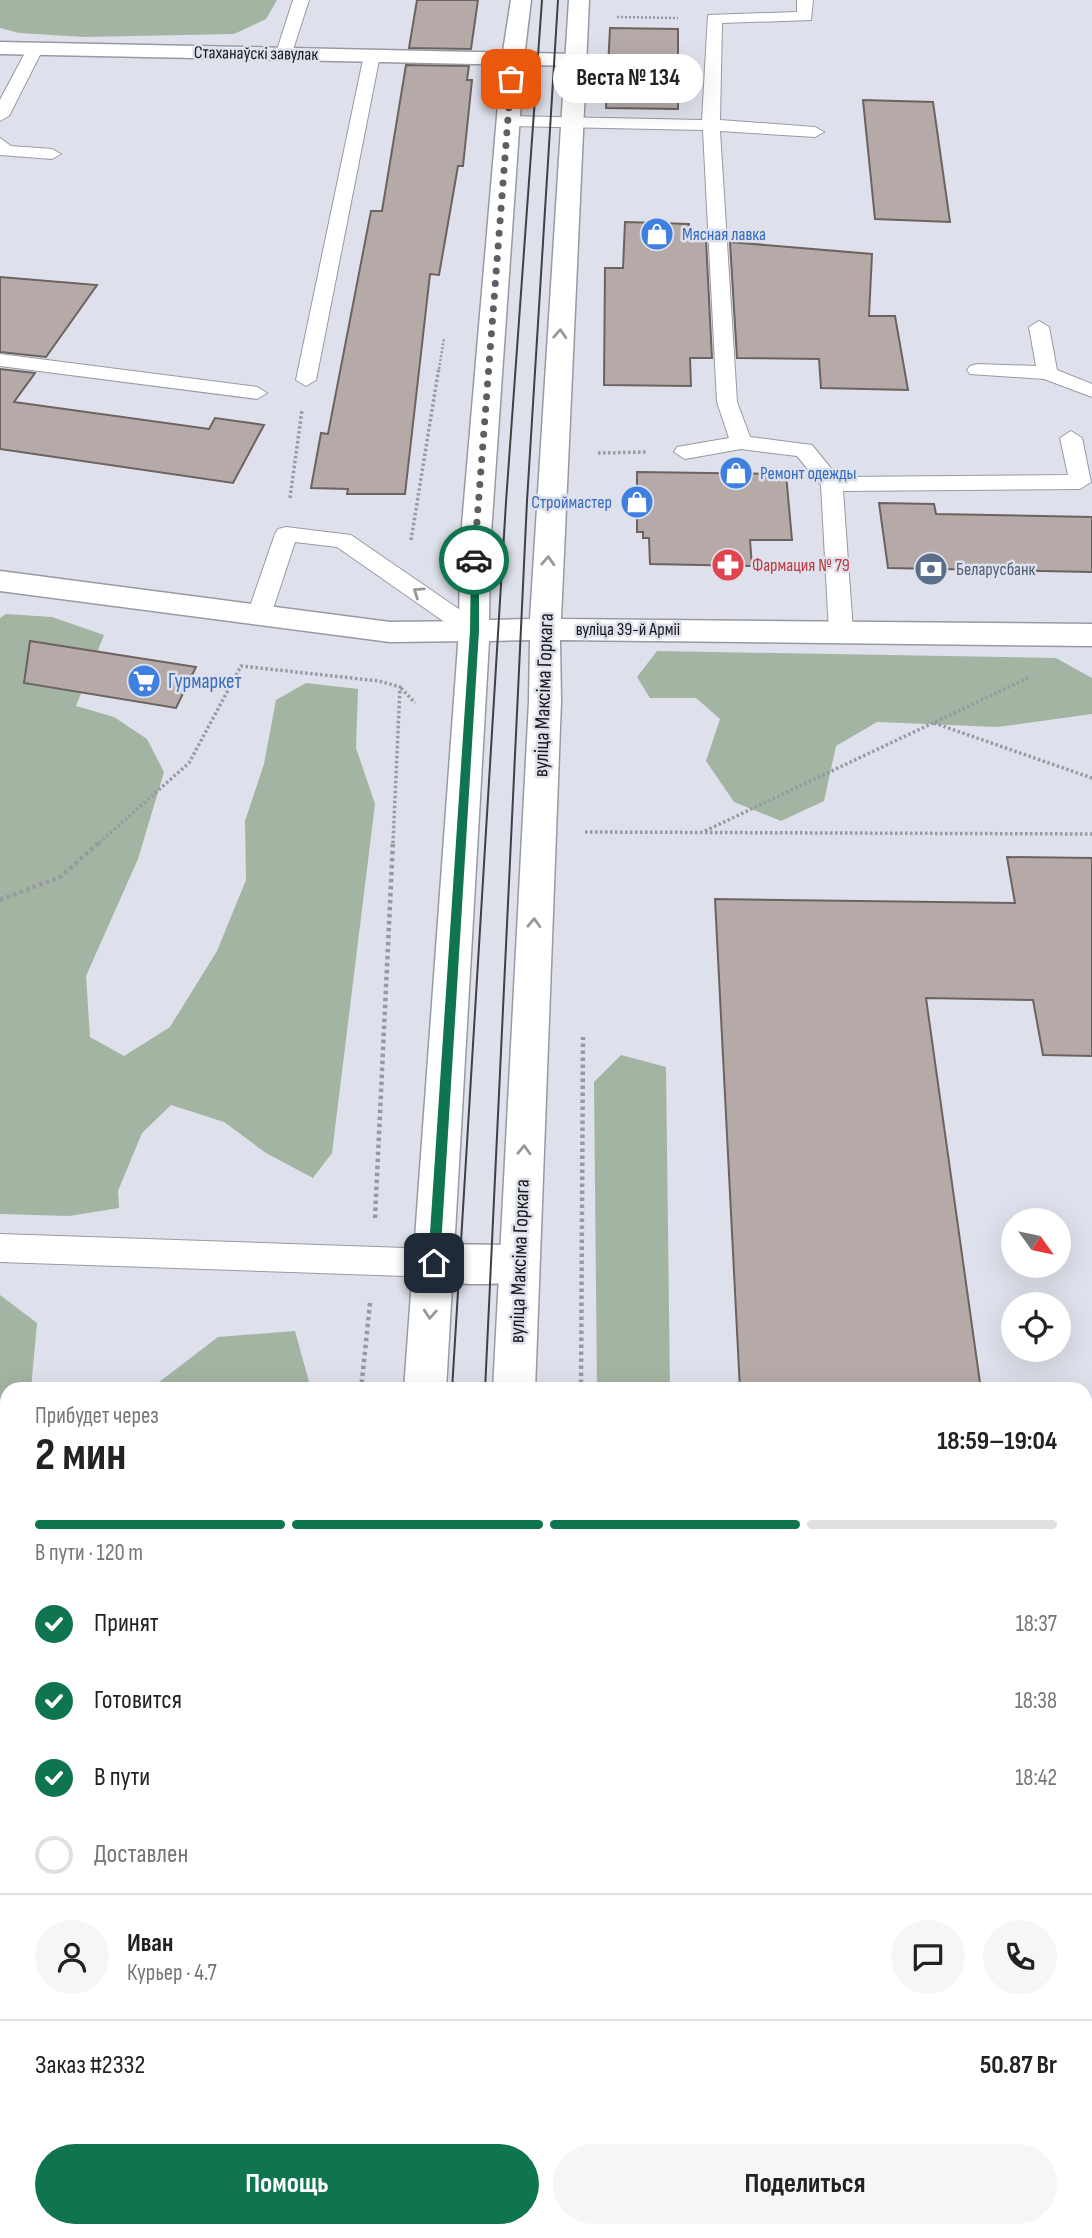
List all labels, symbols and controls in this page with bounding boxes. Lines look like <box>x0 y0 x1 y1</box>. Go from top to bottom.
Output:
street label: Стаханаўскі завулак <box>194 42 318 65</box>
pin <box>481 49 541 109</box>
callout: Веста № 134 <box>553 55 704 104</box>
icon: bag <box>492 60 530 98</box>
text: Веста № 134 <box>576 64 680 92</box>
shop icon: Мясная лавка <box>638 215 676 253</box>
place label: Мясная лавка <box>682 224 766 245</box>
one-way arrow <box>552 328 567 339</box>
shop icon: Ремонт одежды <box>717 454 755 492</box>
place label: Ремонт одежды <box>760 463 856 484</box>
shop icon: Строймастер <box>618 483 656 521</box>
place label: Строймастер <box>531 492 612 513</box>
courier <box>439 525 509 595</box>
icon: car <box>455 541 493 579</box>
pharmacy icon: Фармация № 79 <box>709 546 747 584</box>
bank icon: Беларусбанк <box>912 550 950 588</box>
one-way arrow <box>541 555 556 566</box>
place label: Фармация № 79 <box>752 555 850 576</box>
place label: Беларусбанк <box>956 559 1036 580</box>
one-way arrow <box>413 588 426 600</box>
street label: вуліца Максіма Горкага <box>528 613 559 777</box>
street label: вуліца 39-й Арміі <box>576 619 680 640</box>
supermarket icon: Гурмаркет <box>125 662 163 700</box>
place label: Гурмаркет <box>168 669 242 694</box>
one-way arrow <box>526 917 541 928</box>
one-way arrow <box>517 1144 532 1155</box>
street label: вуліца Максіма Горкага <box>504 1179 535 1343</box>
north arrow <box>1001 1208 1071 1278</box>
map controls <box>1001 1208 1071 1362</box>
pin <box>404 1233 464 1293</box>
icon: home <box>415 1244 453 1282</box>
button: locate <box>1001 1292 1071 1362</box>
one-way arrow <box>423 1309 438 1320</box>
text: Прибудет через <box>35 1402 159 1430</box>
text: 18:59–19:04 <box>937 1426 1057 1457</box>
text: 2 мин <box>35 1428 126 1483</box>
text: В пути · 120 m <box>35 1539 143 1567</box>
icon: check <box>35 1605 73 1643</box>
text: Принят <box>94 1608 159 1639</box>
text: 18:37 <box>1016 1610 1057 1638</box>
icon: check <box>35 1682 73 1720</box>
text: Готовится <box>94 1685 182 1716</box>
text: 18:38 <box>1015 1687 1057 1715</box>
icon: check <box>35 1759 73 1797</box>
text: В пути <box>94 1762 150 1793</box>
text: 18:42 <box>1015 1764 1057 1792</box>
text: Доставлен <box>94 1839 188 1870</box>
button: person <box>35 1920 109 1994</box>
button: chat <box>891 1920 965 1994</box>
button: phone <box>983 1920 1057 1994</box>
text: Иван <box>127 1928 173 1959</box>
text: Курьер · 4.7 <box>127 1959 217 1987</box>
text: Заказ #2332 <box>35 2050 145 2081</box>
text: 50.87 Br <box>980 2050 1057 2081</box>
button: Помощь <box>35 2144 539 2224</box>
button: Поделиться <box>553 2144 1057 2224</box>

